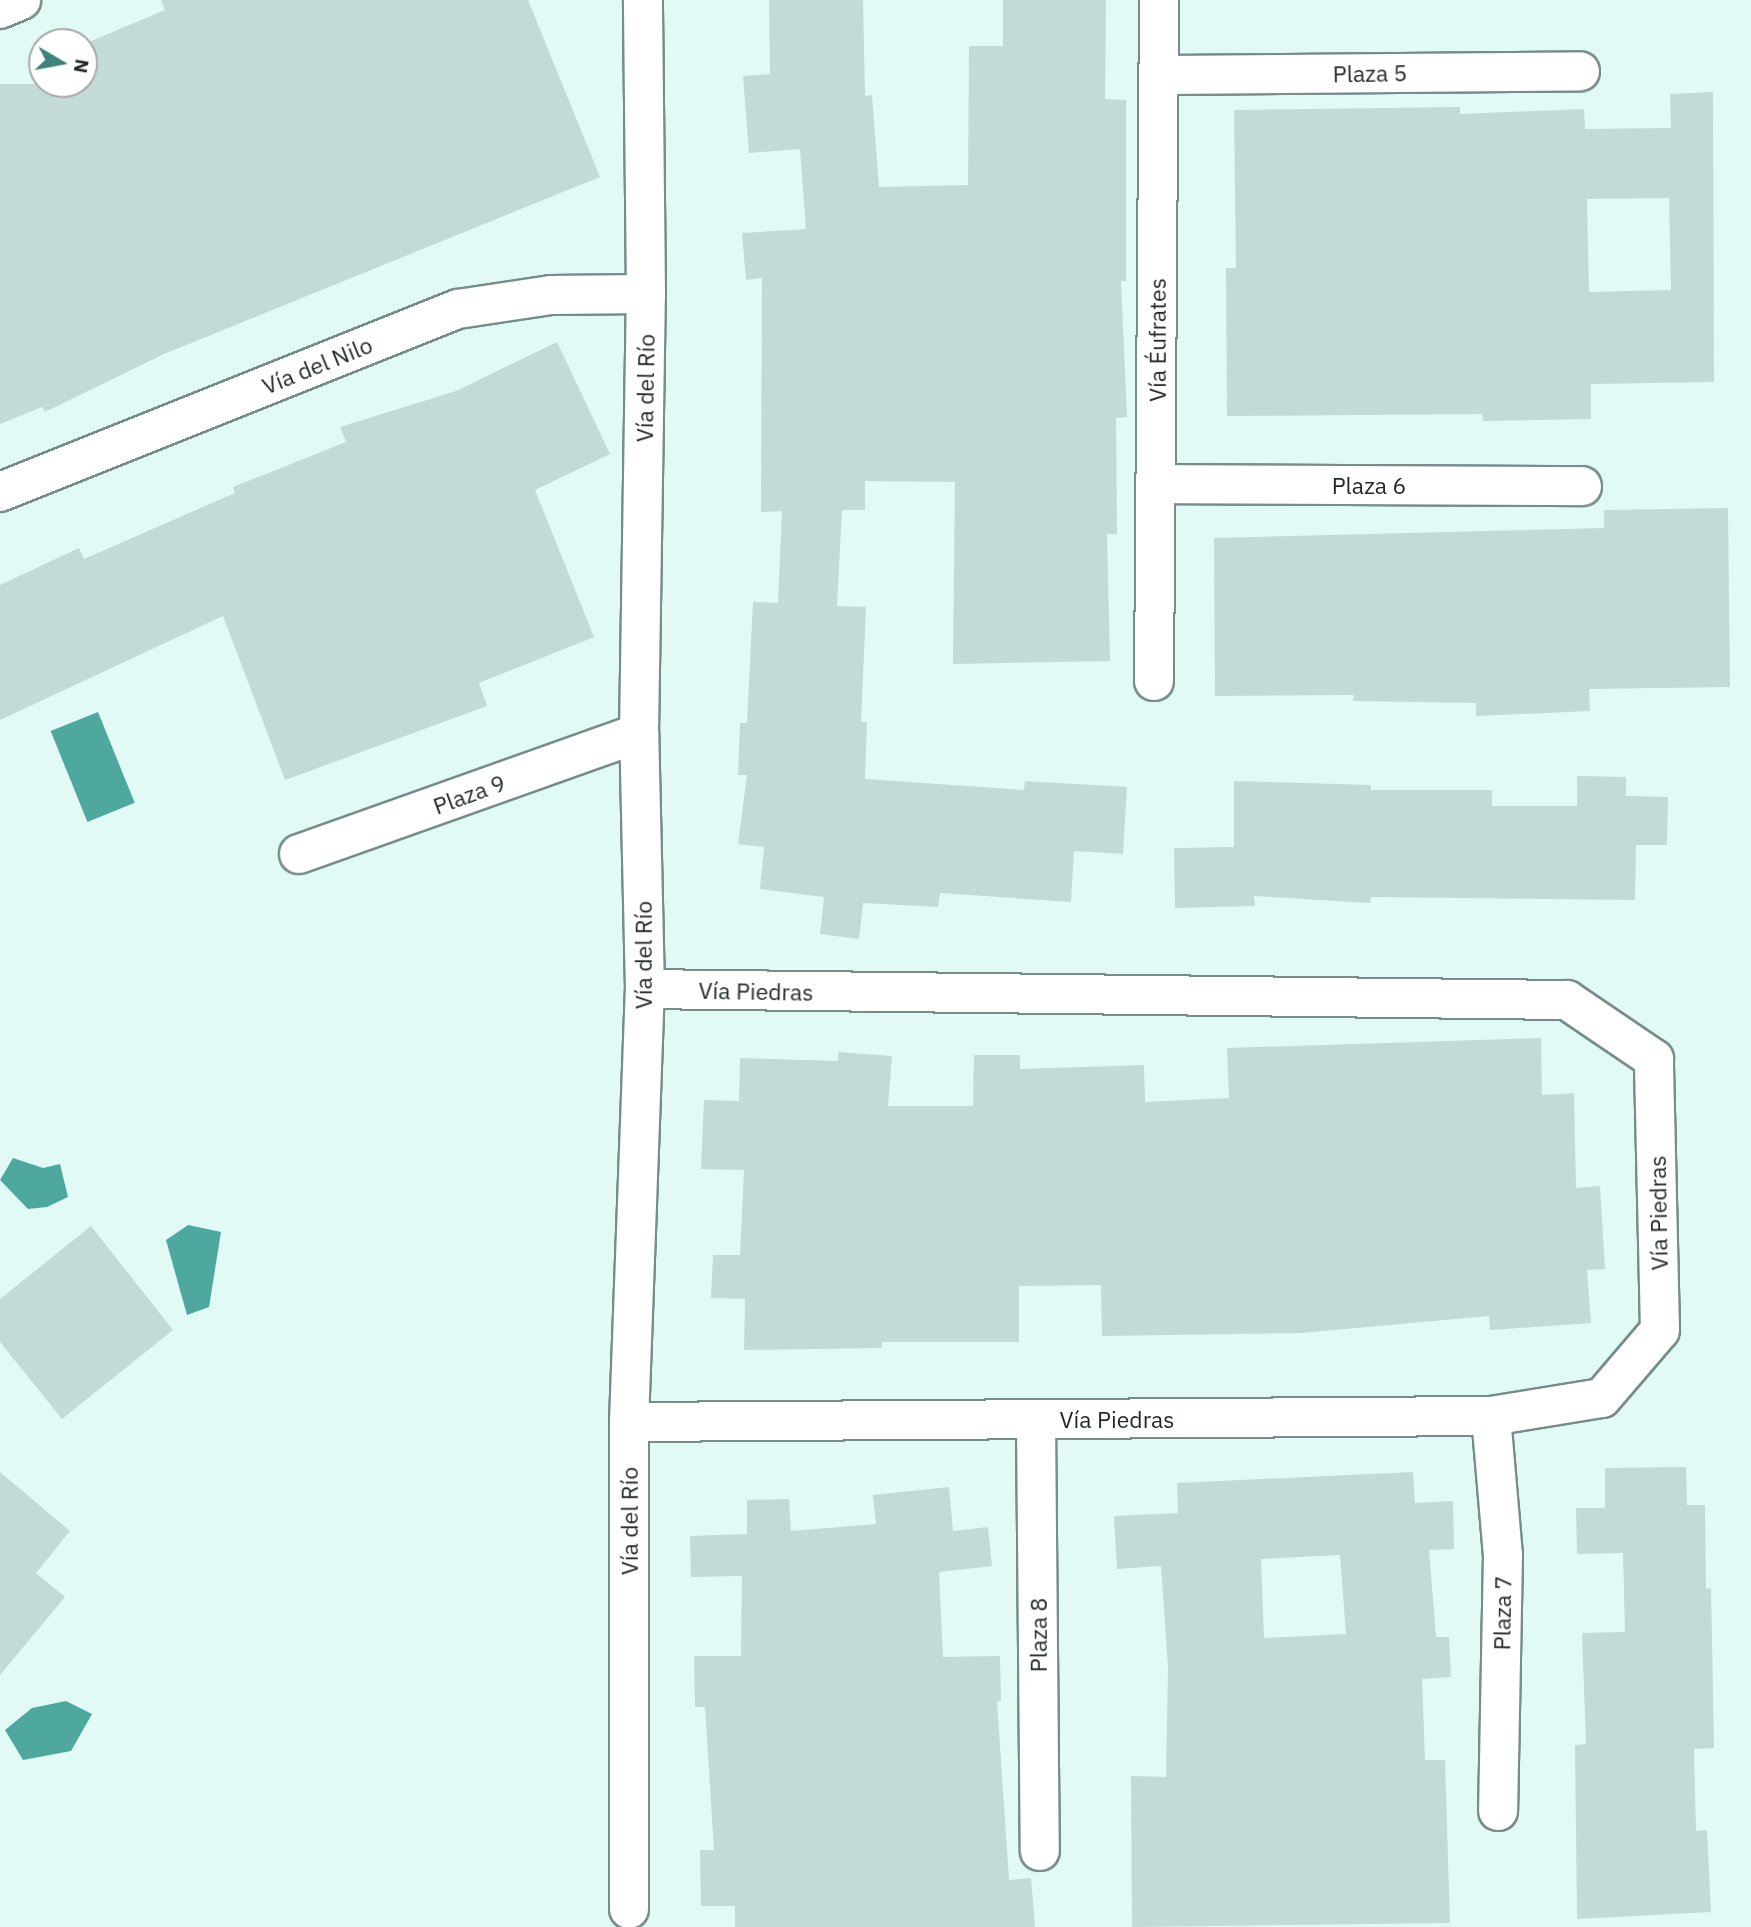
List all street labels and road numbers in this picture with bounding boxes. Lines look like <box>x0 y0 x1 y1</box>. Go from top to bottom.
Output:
street label: Plaza 5 <box>1332 59 1408 87</box>
street label: Vía Éufrates <box>1143 278 1171 402</box>
street label: Vía del Nilo <box>258 330 376 400</box>
street label: Vía del Río <box>630 334 660 442</box>
street label: Plaza 6 <box>1332 471 1406 499</box>
street label: Plaza 9 <box>429 768 509 820</box>
street label: Vía del Río <box>629 901 657 1009</box>
street label: Vía Piedras <box>698 976 814 1006</box>
street label: Vía Piedras <box>1643 1155 1673 1271</box>
street label: Vía Piedras <box>1060 1405 1174 1433</box>
street label: Vía del Río <box>615 1467 643 1575</box>
street label: Plaza 7 <box>1488 1575 1516 1651</box>
street label: Plaza 8 <box>1024 1598 1052 1672</box>

